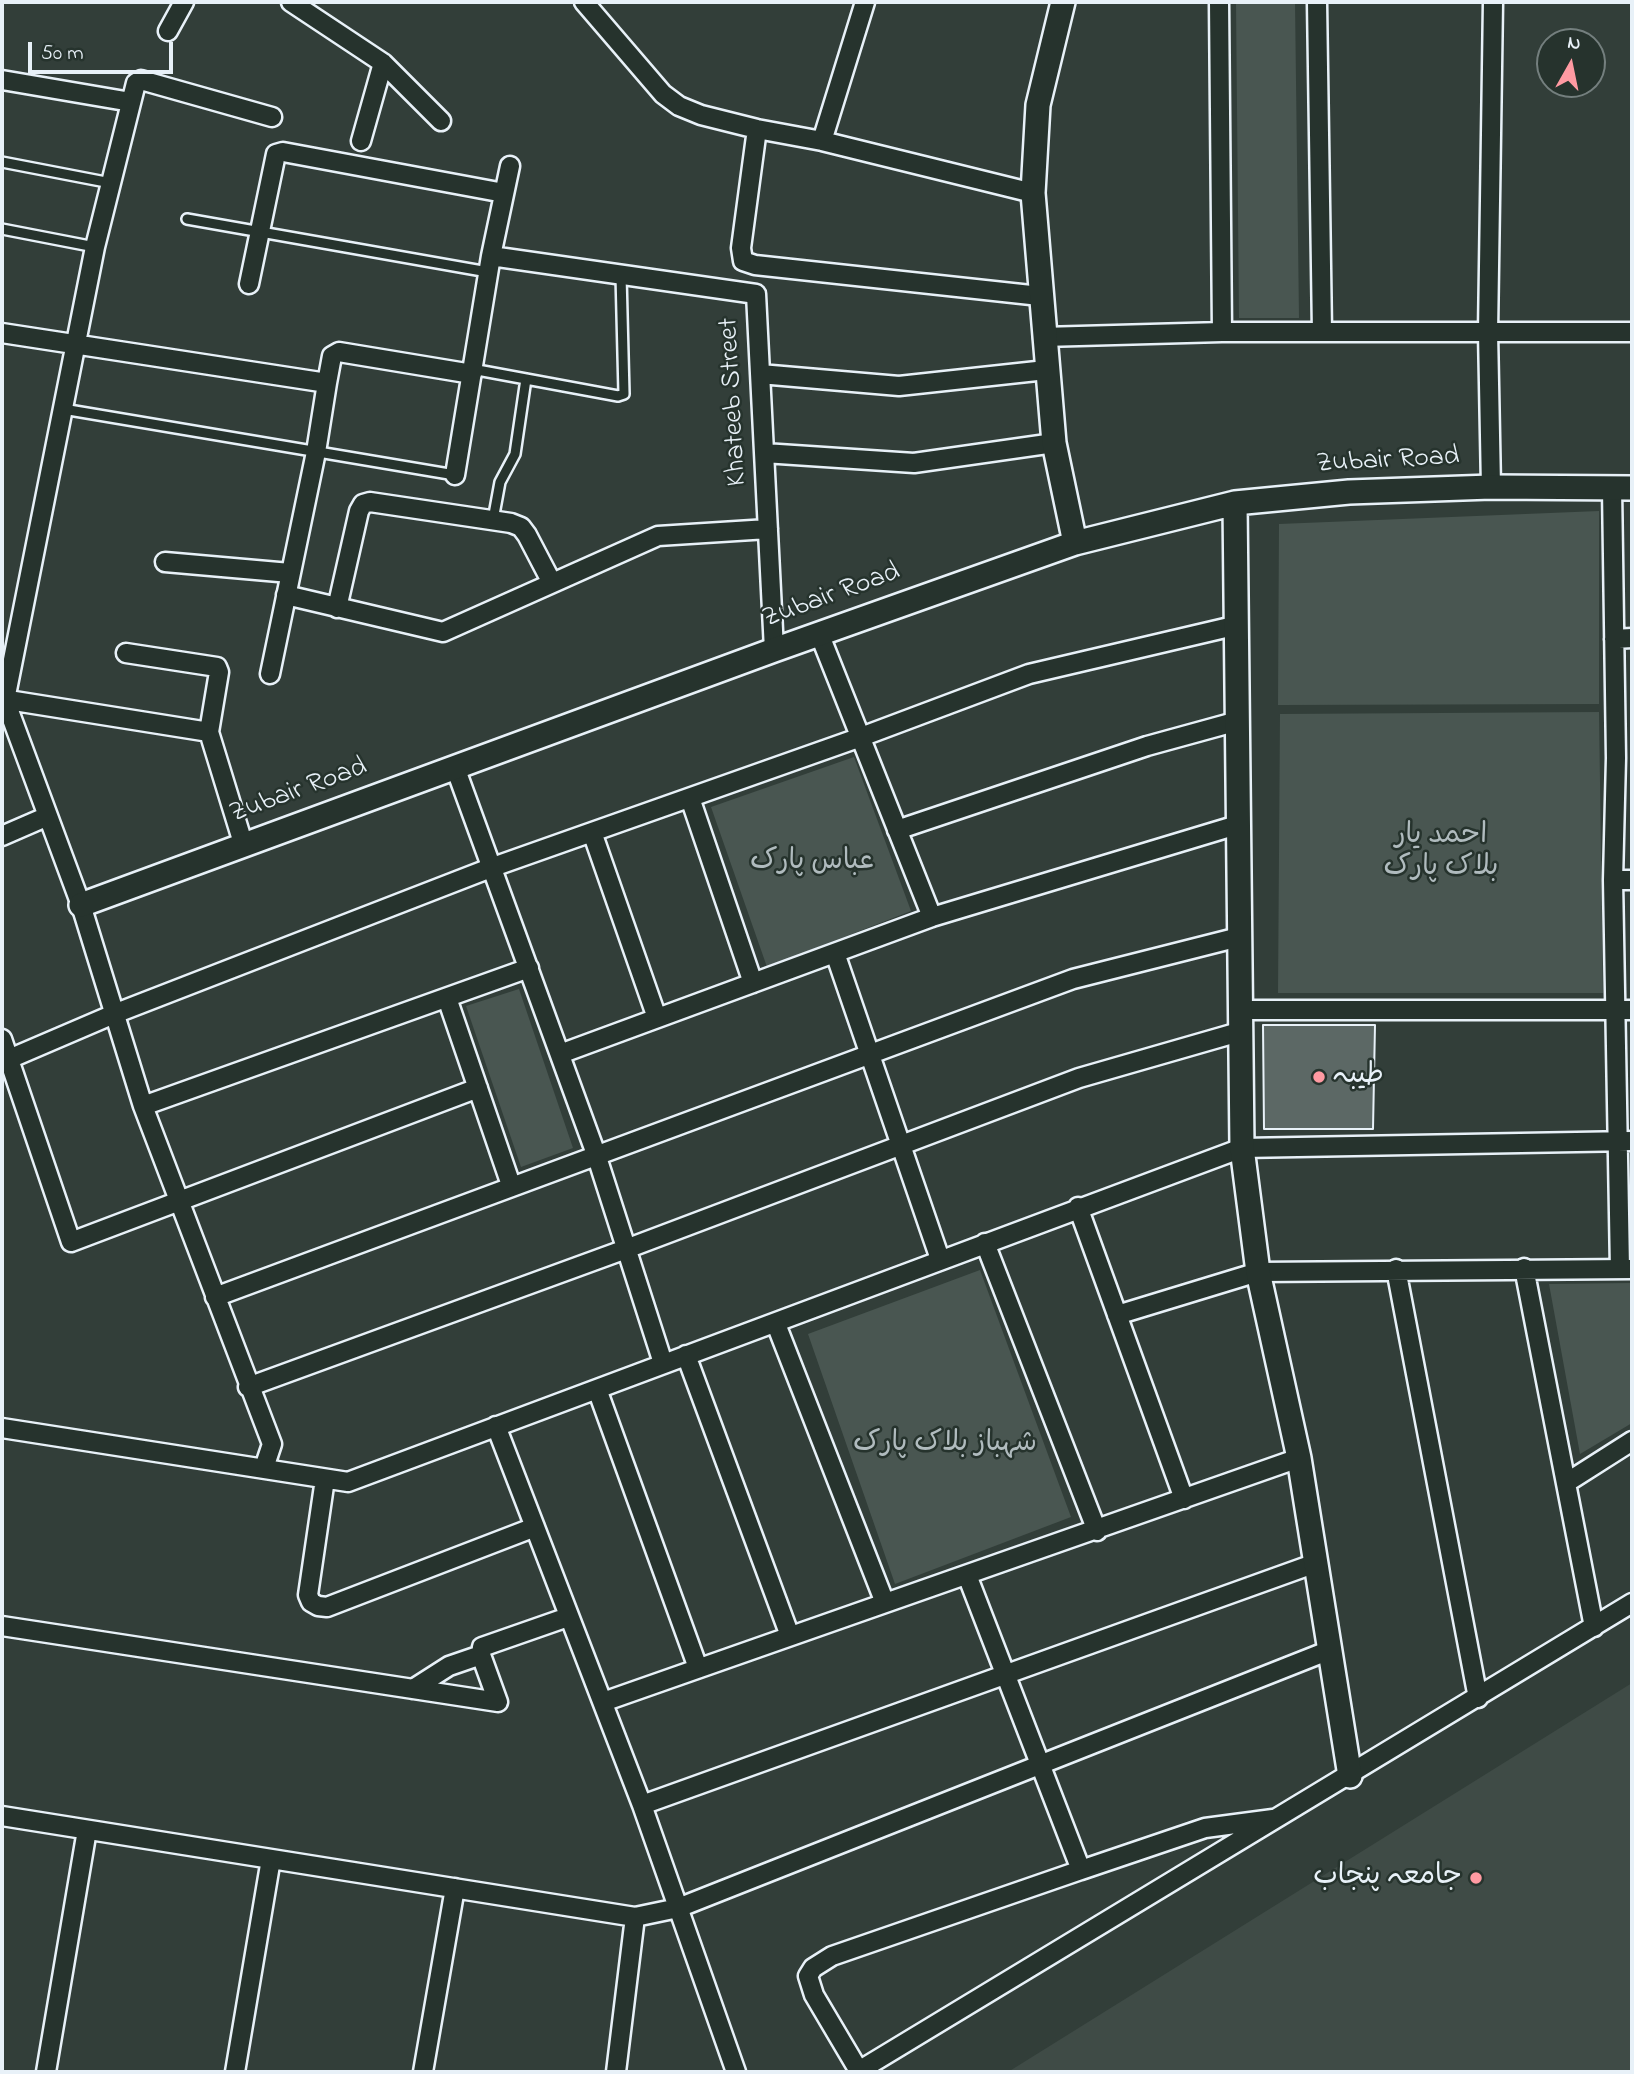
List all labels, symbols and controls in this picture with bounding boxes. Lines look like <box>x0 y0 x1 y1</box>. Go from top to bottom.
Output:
scale bar <box>32 28 177 72</box>
north arrow <box>1536 28 1606 98</box>
text: N <box>1566 29 1582 58</box>
text: 50 m <box>41 39 84 69</box>
street label: Khateeb Street <box>714 317 756 487</box>
street label: Zubair Road <box>1316 441 1460 483</box>
street label: Zubair Road <box>759 557 905 637</box>
street label: Zubair Road <box>226 752 372 832</box>
park label: احمد یار بلاک پارک <box>1384 820 1498 886</box>
park label: عباس پارک <box>750 846 874 880</box>
place label: طیبہ <box>1333 1060 1384 1094</box>
marker: طیبہ <box>1311 1069 1327 1085</box>
park label: شہباز بلاک پارک <box>853 1428 1037 1462</box>
place label: جامعہ پنجاب <box>1313 1861 1462 1895</box>
marker: جامعہ پنجاب <box>1468 1870 1484 1886</box>

